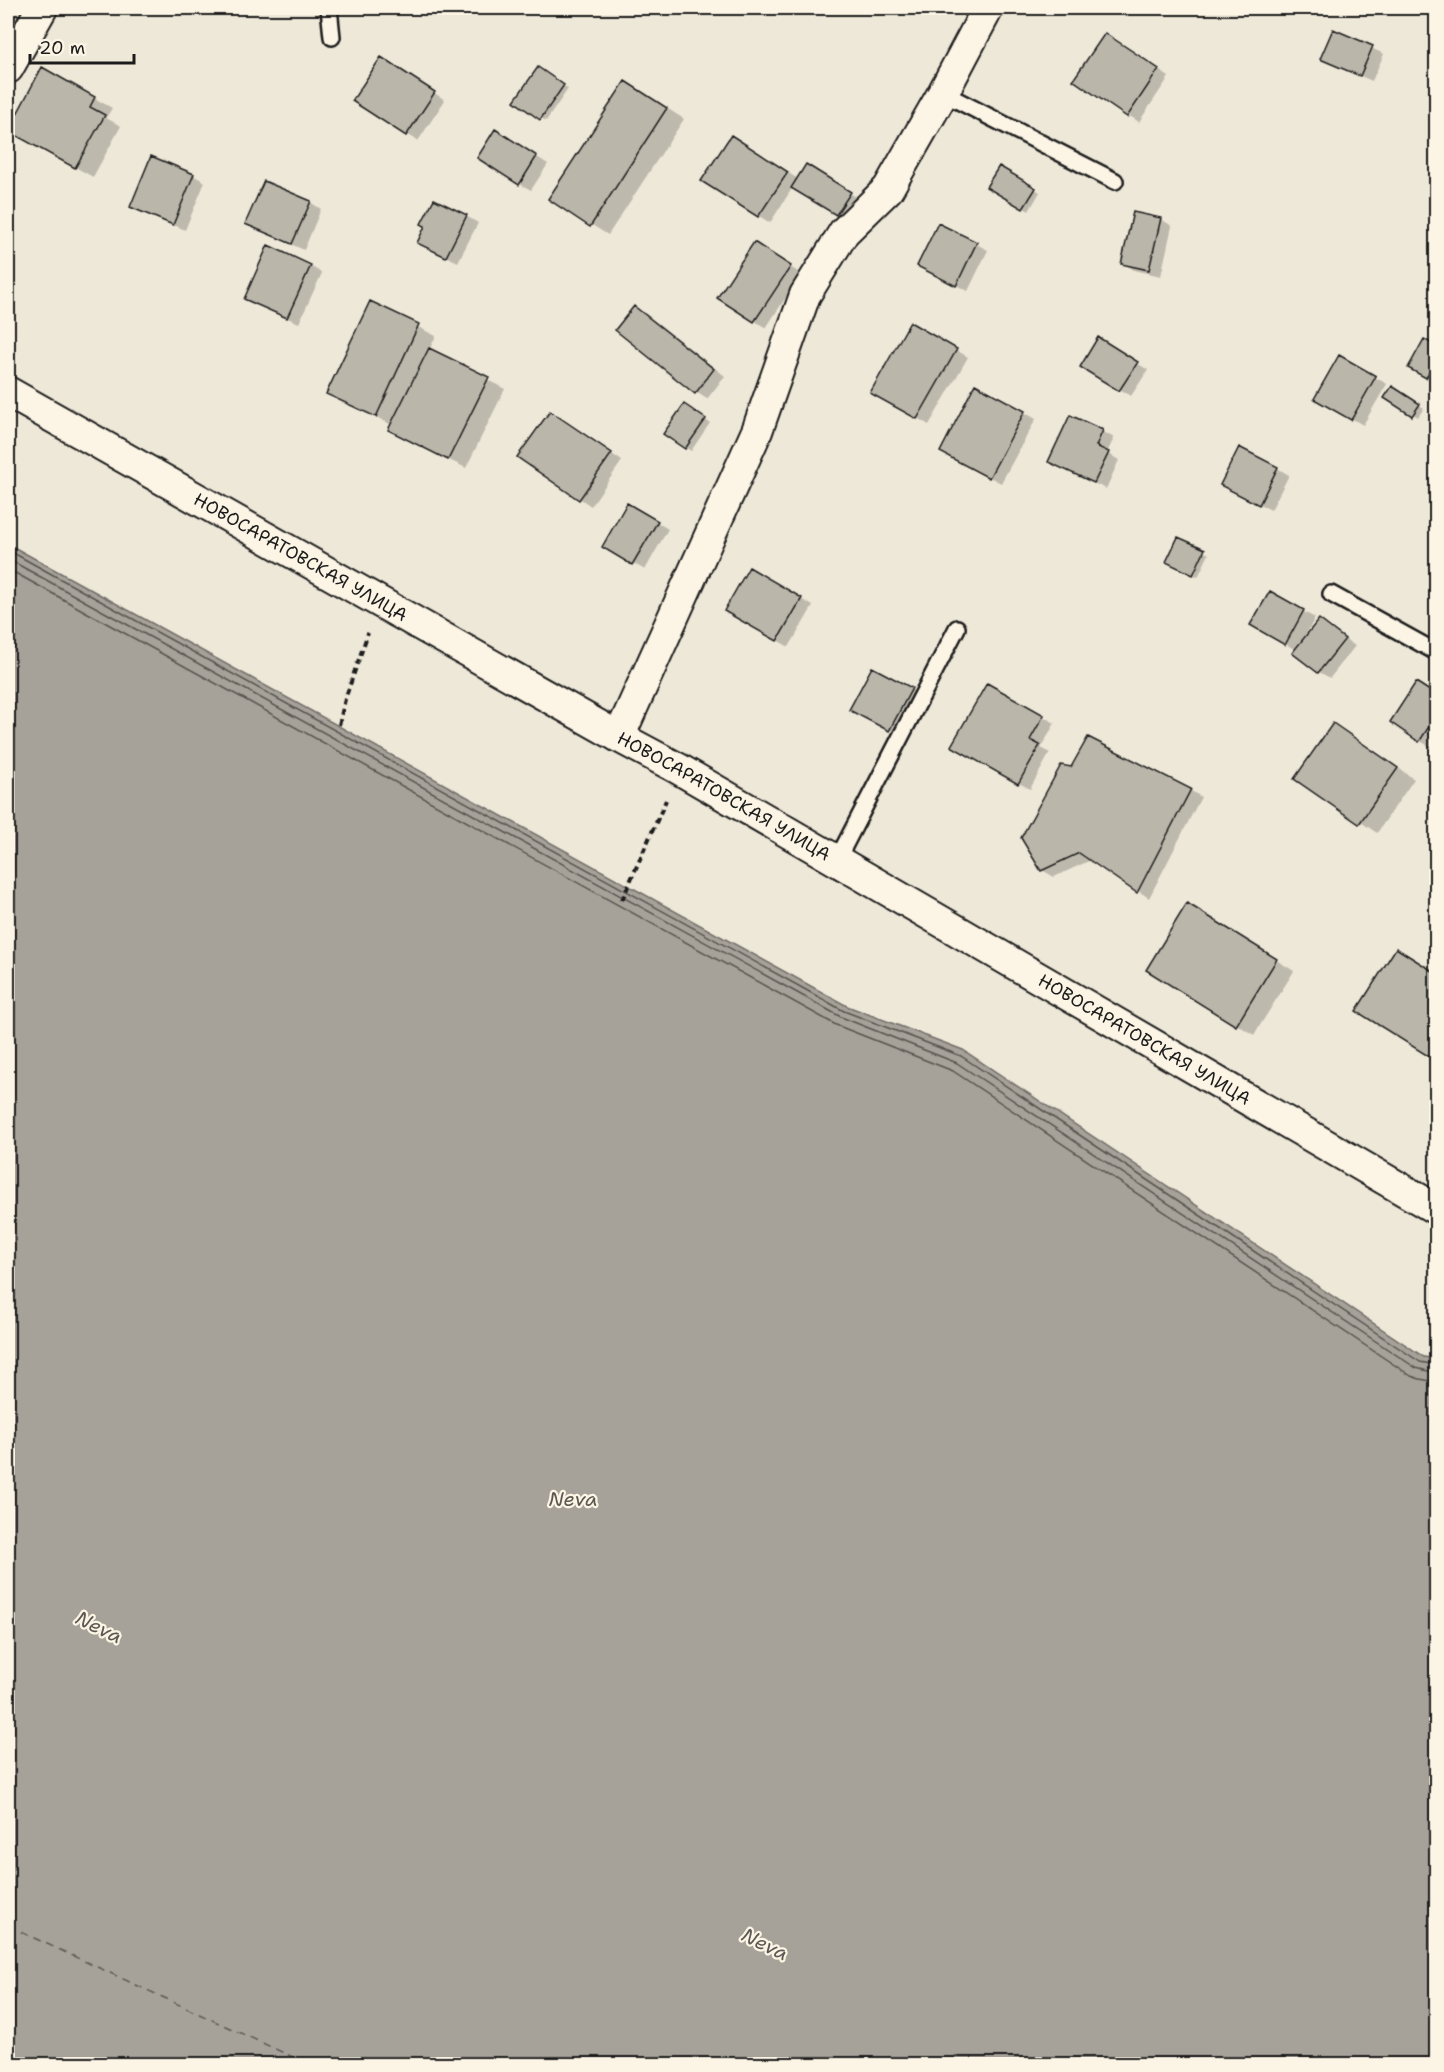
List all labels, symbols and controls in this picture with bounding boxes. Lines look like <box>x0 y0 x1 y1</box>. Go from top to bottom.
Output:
scale bar <box>30 27 134 65</box>
text: 20 m <box>39 36 85 60</box>
street label: НОВОСАРАТОВСКАЯ УЛИЦА <box>189 487 412 627</box>
street label: НОВОСАРАТОВСКАЯ УЛИЦА <box>613 726 835 866</box>
street label: НОВОСАРАТОВСКАЯ УЛИЦА <box>1034 968 1255 1111</box>
water label: Neva <box>549 1486 597 1512</box>
water label: Neva <box>71 1605 127 1649</box>
water label: Neva <box>737 1922 793 1966</box>

